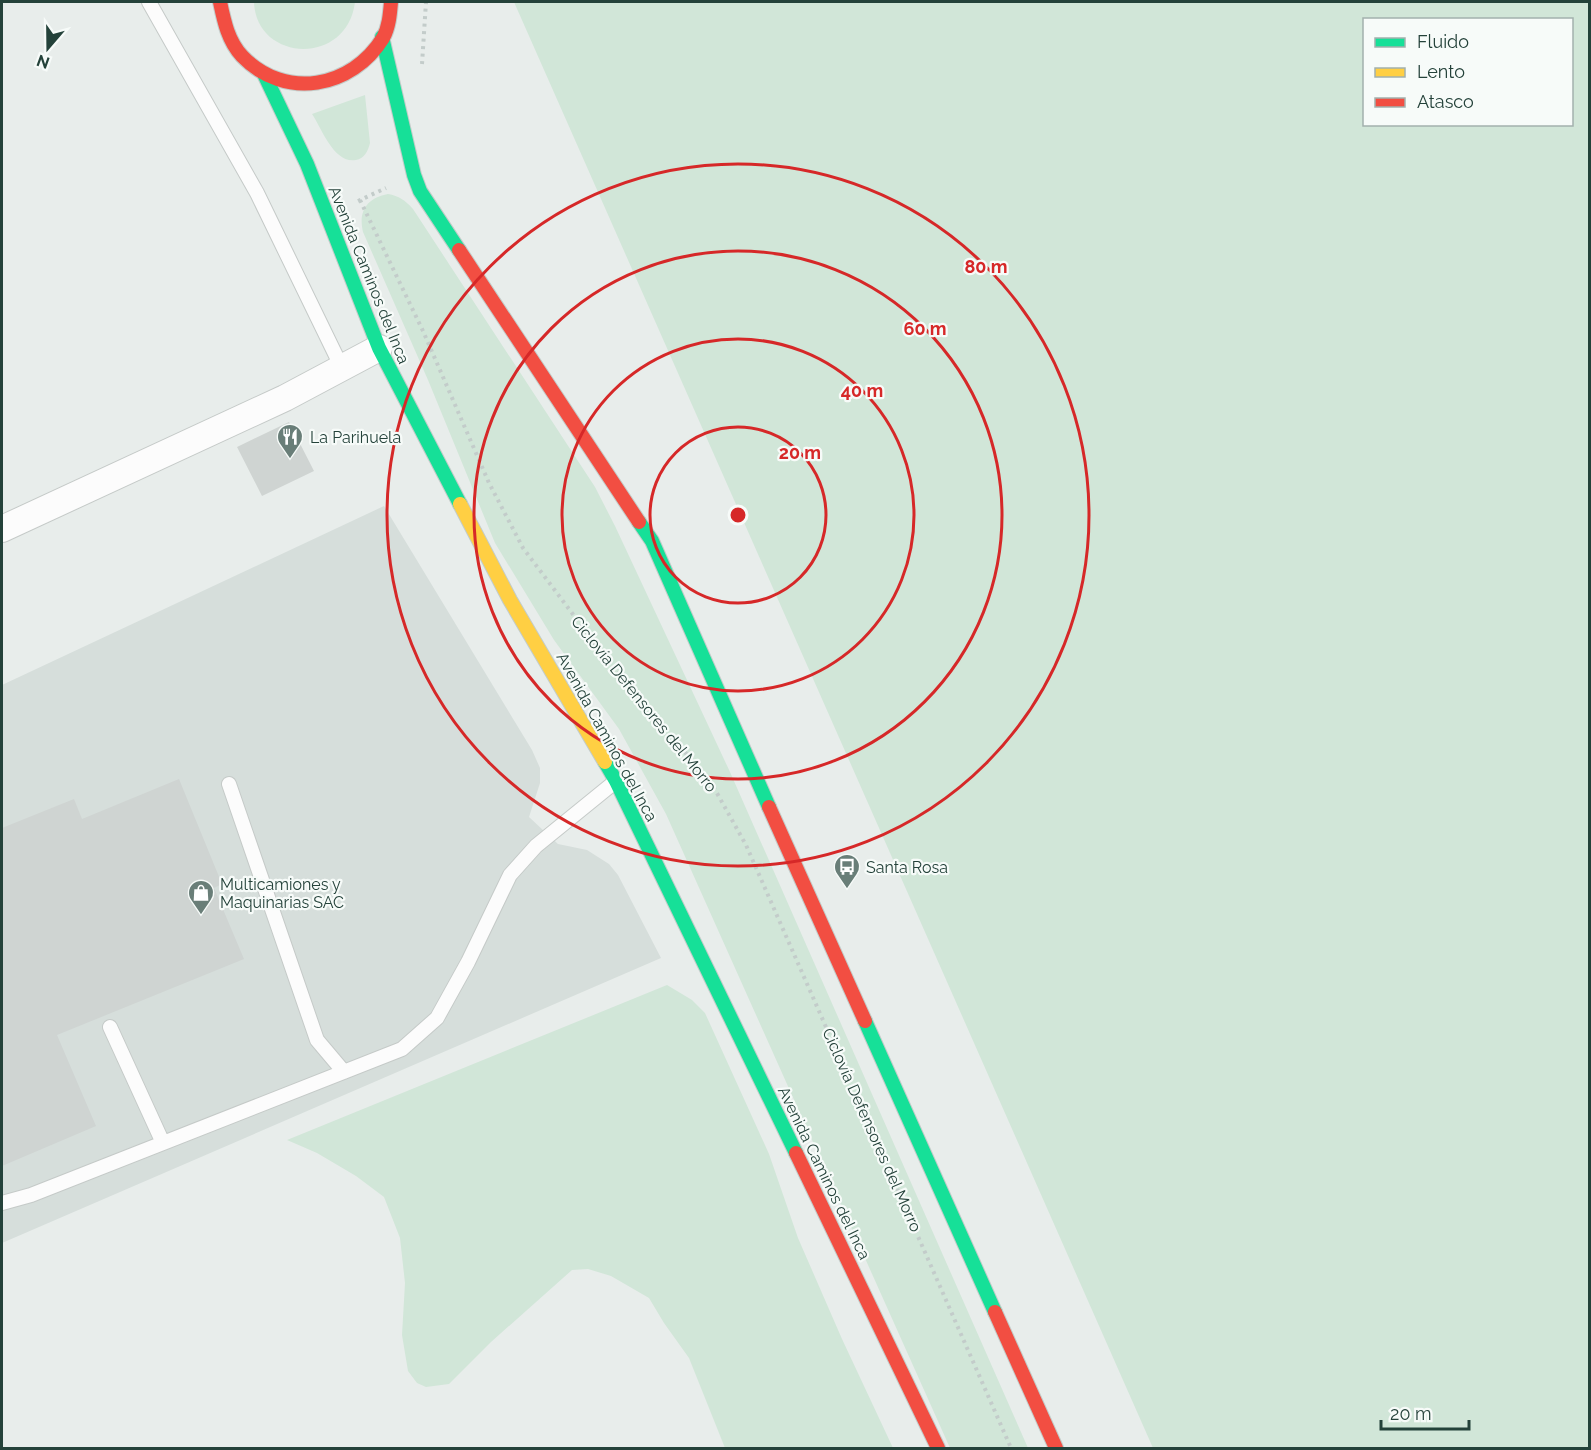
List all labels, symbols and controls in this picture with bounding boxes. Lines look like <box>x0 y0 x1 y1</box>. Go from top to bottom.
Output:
north arrow <box>18 18 78 78</box>
legend <box>1363 18 1573 126</box>
text: Fluido <box>1417 31 1469 52</box>
text: N <box>34 51 52 73</box>
text: Lento <box>1417 61 1465 82</box>
text: Atasco <box>1417 91 1474 112</box>
street label: Avenida Caminos del Inca <box>325 183 413 367</box>
text: 80 m <box>964 256 1008 277</box>
text: 60 m <box>903 318 947 339</box>
text: 40 m <box>841 380 883 401</box>
restaurant icon: La Parihuela <box>275 422 305 460</box>
place label: La Parihuela <box>310 428 401 447</box>
text: 20 m <box>779 442 821 463</box>
centre of rings <box>728 505 748 525</box>
street label: Ciclovía Defensores del Morro <box>567 612 721 796</box>
street label: Avenida Caminos del Inca <box>553 649 661 825</box>
bus stop icon: Santa Rosa <box>832 852 862 890</box>
place label: Santa Rosa <box>866 858 948 877</box>
place label: Multicamiones y Maquinarias SAC <box>220 875 344 912</box>
shop icon: Multicamiones y Maquinarias SAC <box>186 878 216 916</box>
street label: Ciclovía Defensores del Morro <box>818 1025 926 1235</box>
street label: Avenida Caminos del Inca <box>774 1083 874 1263</box>
scale bar <box>1381 1393 1470 1431</box>
text: 20 m <box>1390 1403 1432 1424</box>

